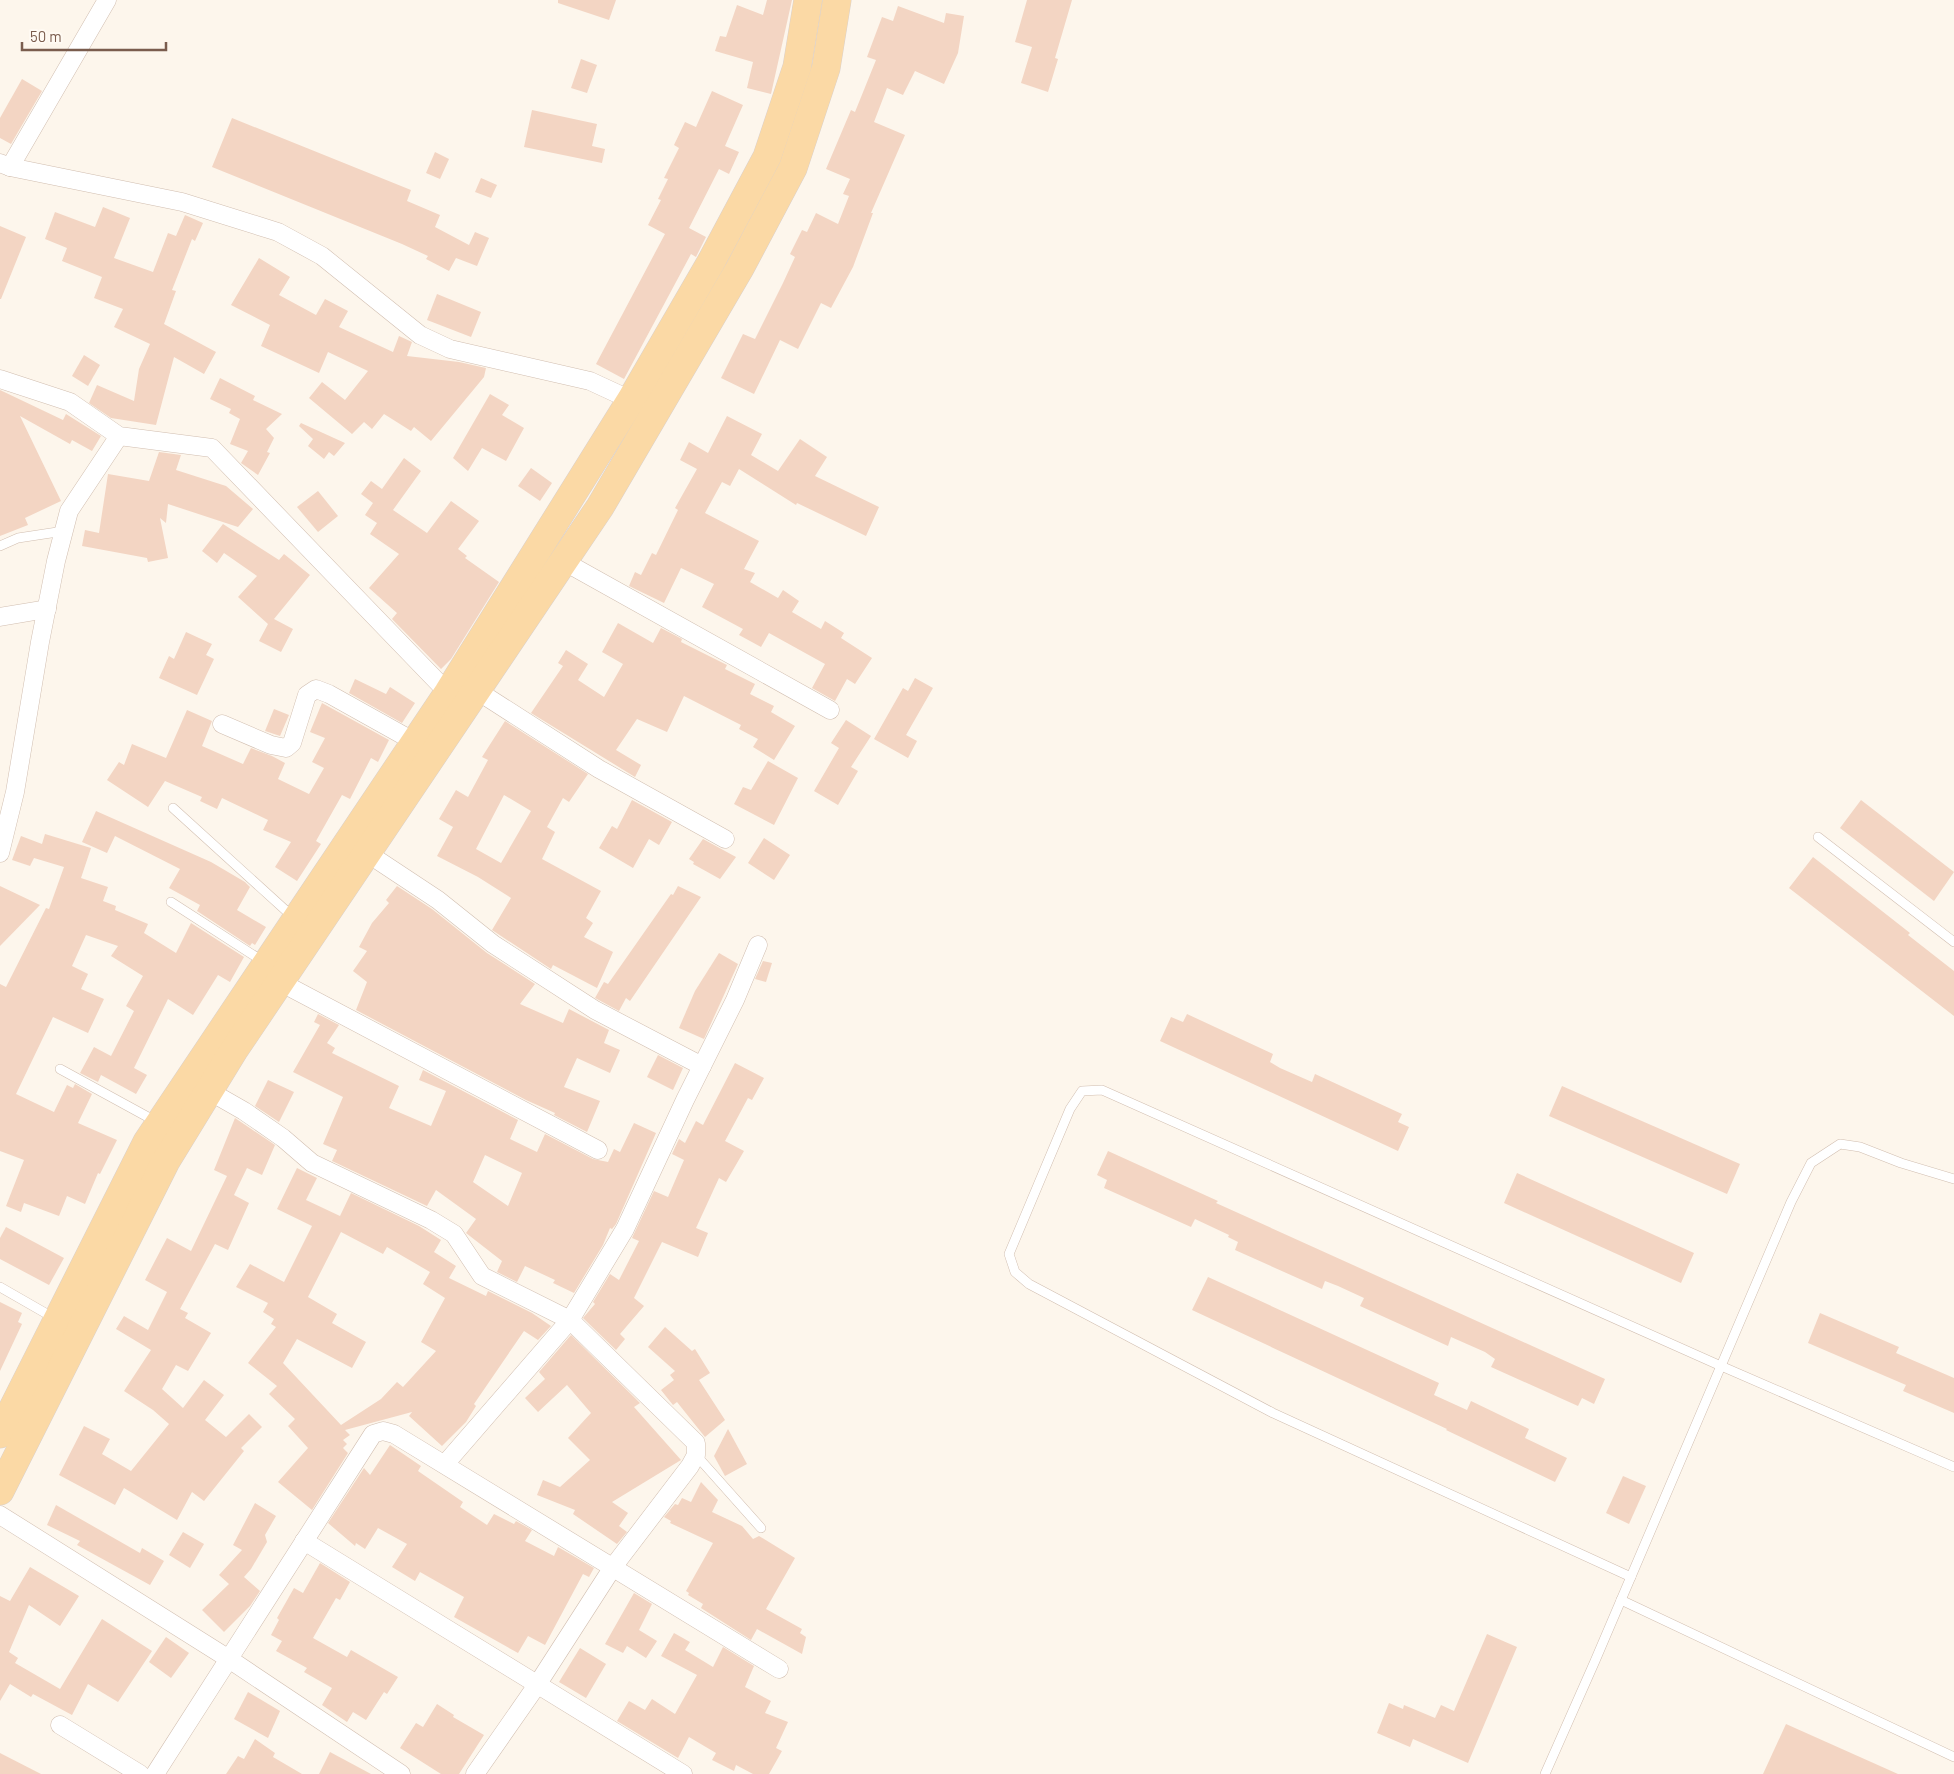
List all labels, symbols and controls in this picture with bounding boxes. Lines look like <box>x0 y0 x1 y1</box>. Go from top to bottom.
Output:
scale bar <box>22 20 166 52</box>
text: 50 m <box>30 27 62 45</box>

